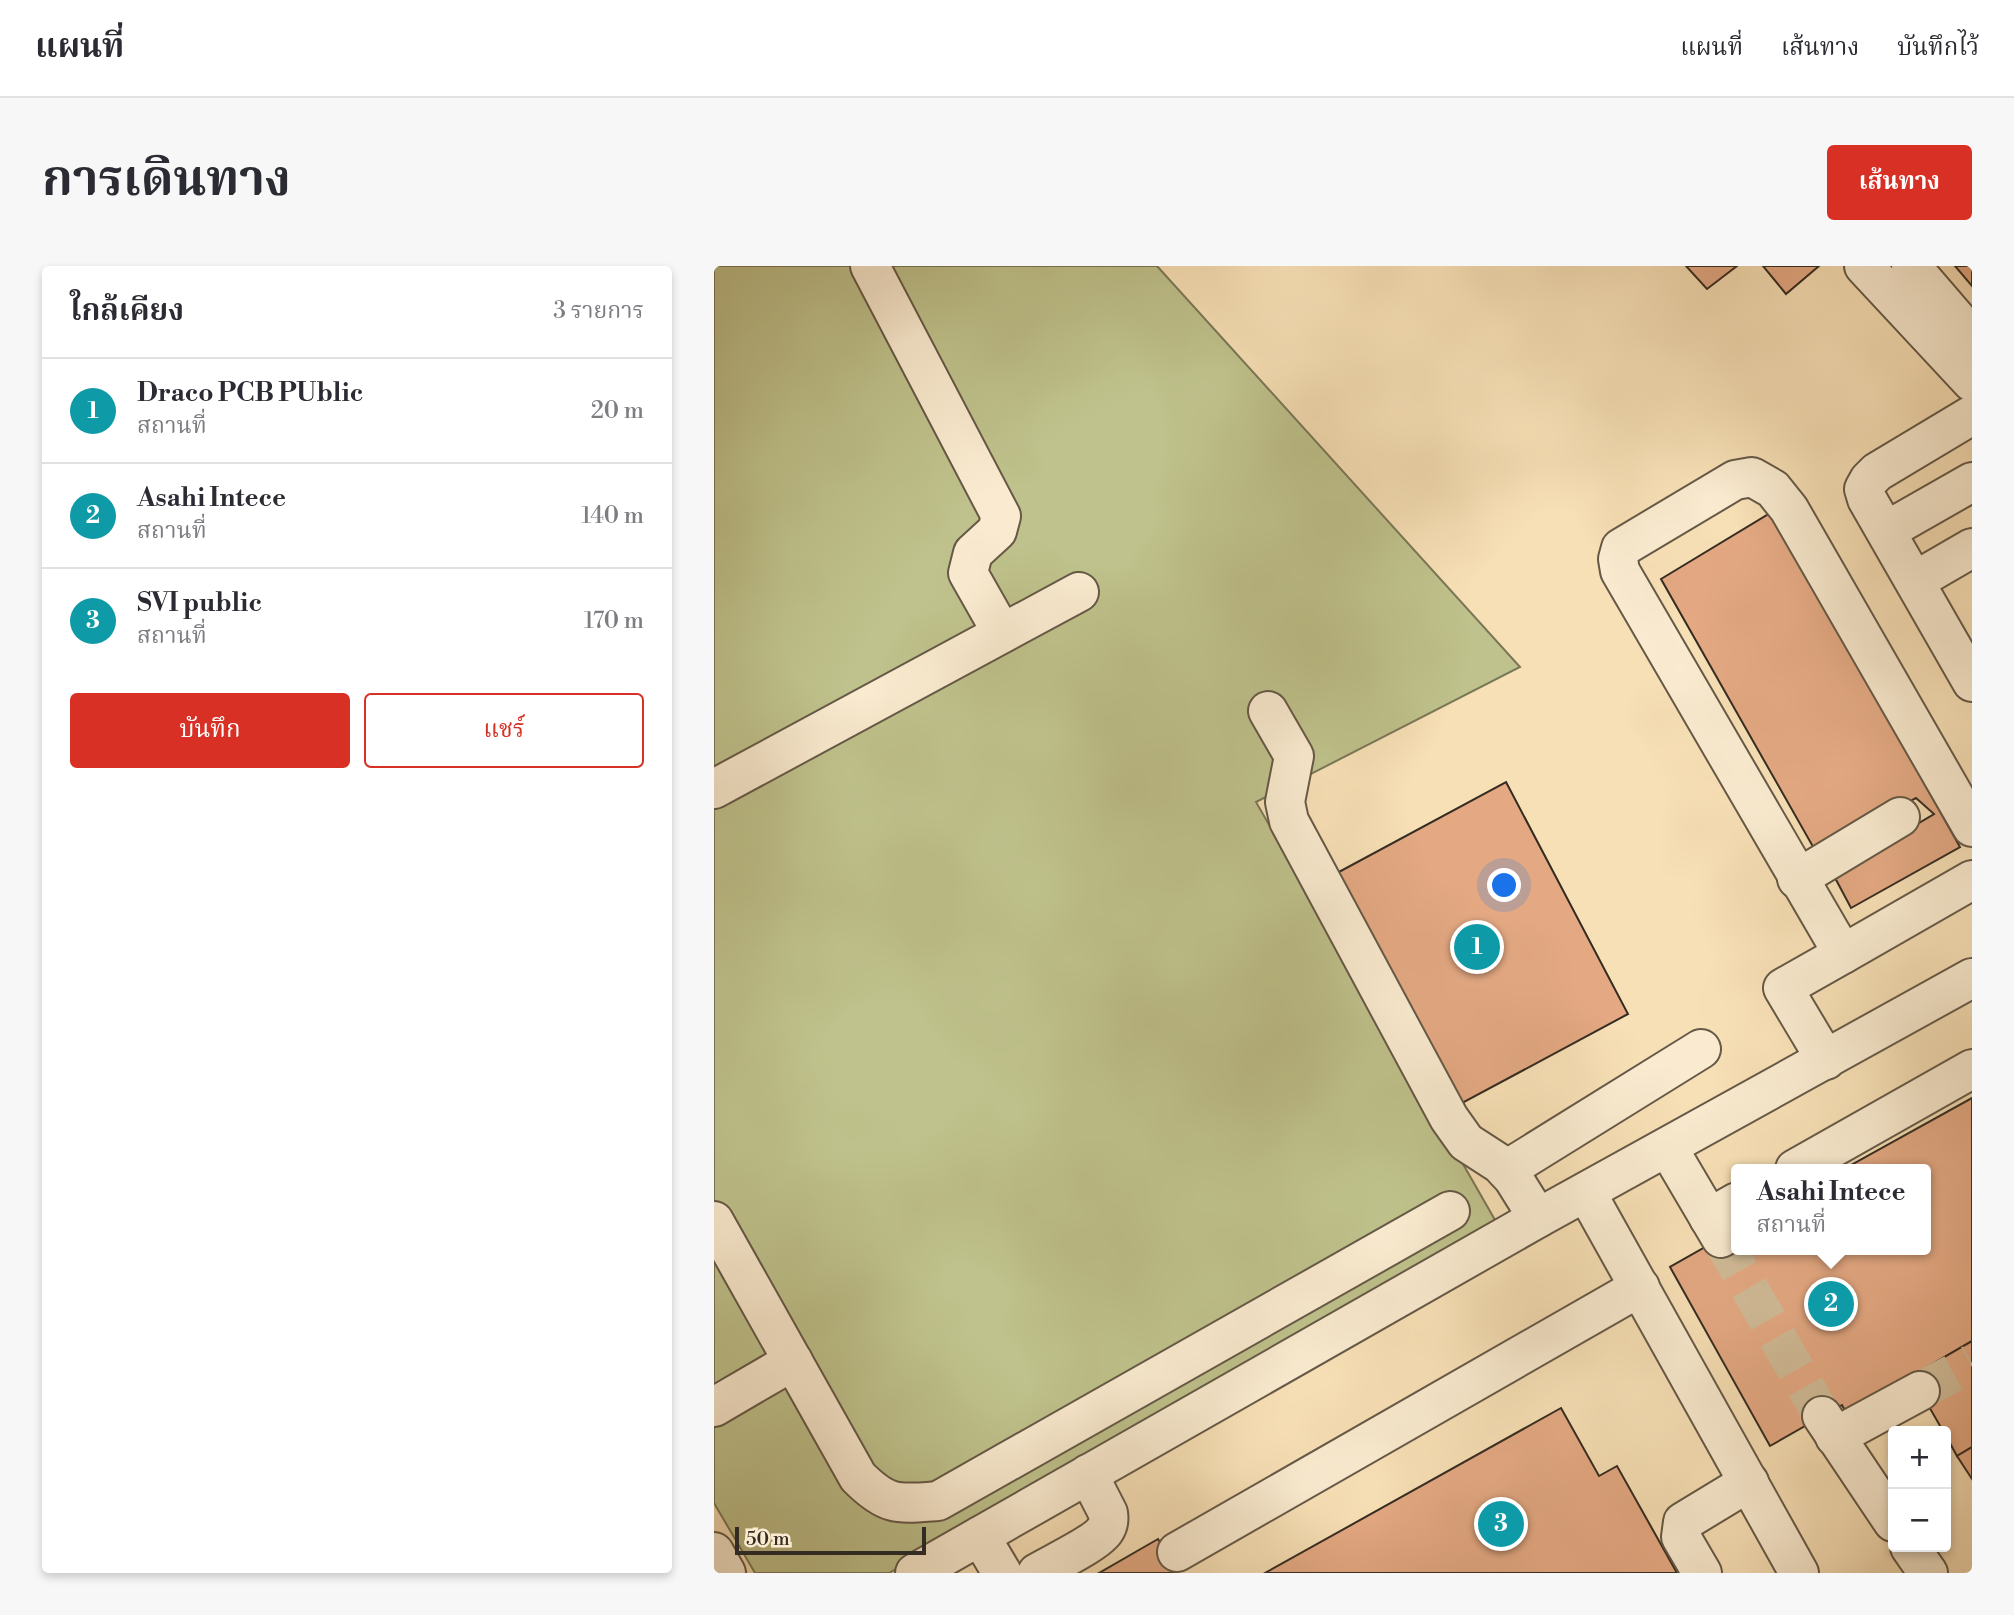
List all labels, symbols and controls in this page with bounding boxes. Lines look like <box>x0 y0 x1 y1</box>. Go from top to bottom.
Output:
text: แผนที่ <box>35 27 124 68</box>
text: แผนที่ <box>1680 33 1743 63</box>
text: เส้นทาง <box>1781 33 1859 63</box>
text: บันทึกไว้ <box>1897 33 1979 63</box>
button: เส้นทาง <box>1827 145 1972 220</box>
text: การเดินทาง <box>42 150 291 211</box>
text: ใกล้เคียง <box>70 292 184 330</box>
text: 3 รายการ <box>553 297 644 325</box>
text: Draco PCB PUblic <box>137 377 363 409</box>
text: 1 <box>87 397 99 425</box>
text: 20 m <box>591 397 644 425</box>
text: สถานที่ <box>137 412 207 440</box>
text: Asahi Intece <box>137 482 286 514</box>
text: 2 <box>86 502 100 530</box>
text: 140 m <box>581 502 644 530</box>
text: สถานที่ <box>137 517 207 545</box>
text: SVI public <box>137 587 262 619</box>
text: 3 <box>86 607 100 635</box>
text: 170 m <box>584 607 644 635</box>
text: สถานที่ <box>137 622 207 650</box>
button: บันทึก <box>70 693 350 768</box>
button: แชร์ <box>364 693 644 768</box>
your location <box>1487 868 1521 902</box>
pin: 1 <box>1454 921 1500 973</box>
popup <box>1731 1164 1931 1255</box>
text: Asahi Intece <box>1756 1176 1906 1208</box>
text: สถานที่ <box>1756 1211 1826 1239</box>
pin: 2 <box>1808 1278 1854 1330</box>
map controls <box>1888 1426 1951 1552</box>
button: + <box>1888 1426 1951 1489</box>
button: − <box>1888 1489 1951 1552</box>
pin: 3 <box>1478 1498 1524 1550</box>
scale bar <box>735 1524 926 1556</box>
text: 50 m <box>746 1527 790 1551</box>

